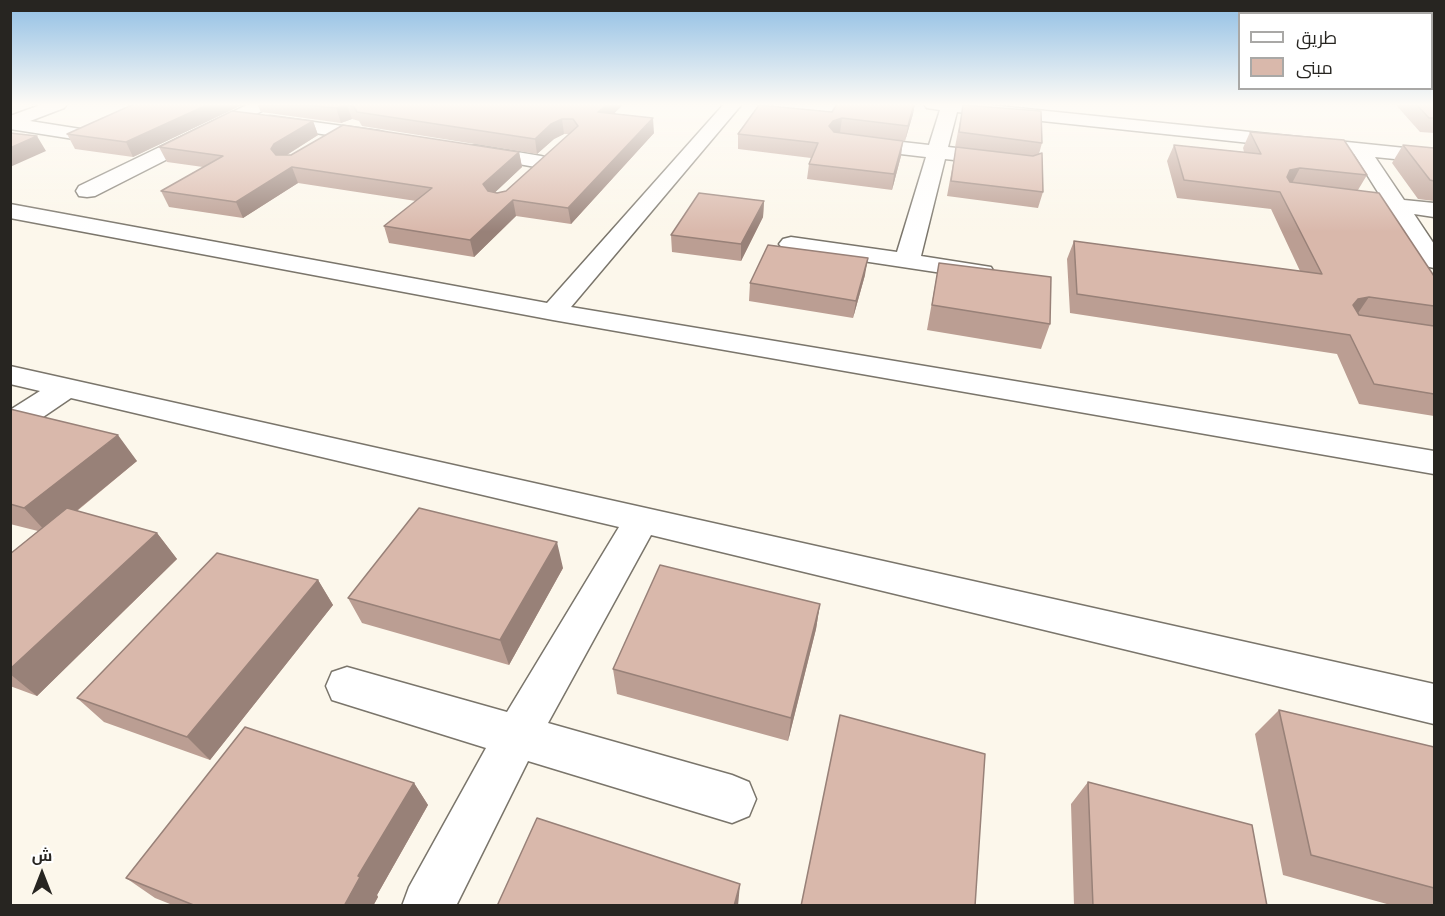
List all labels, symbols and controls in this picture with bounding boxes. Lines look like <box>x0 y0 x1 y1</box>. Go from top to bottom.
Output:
legend <box>1238 12 1433 90</box>
text: طريق <box>1296 28 1337 48</box>
text: مبنى <box>1296 58 1333 78</box>
north arrow <box>12 844 72 904</box>
text: ش <box>32 847 52 864</box>

